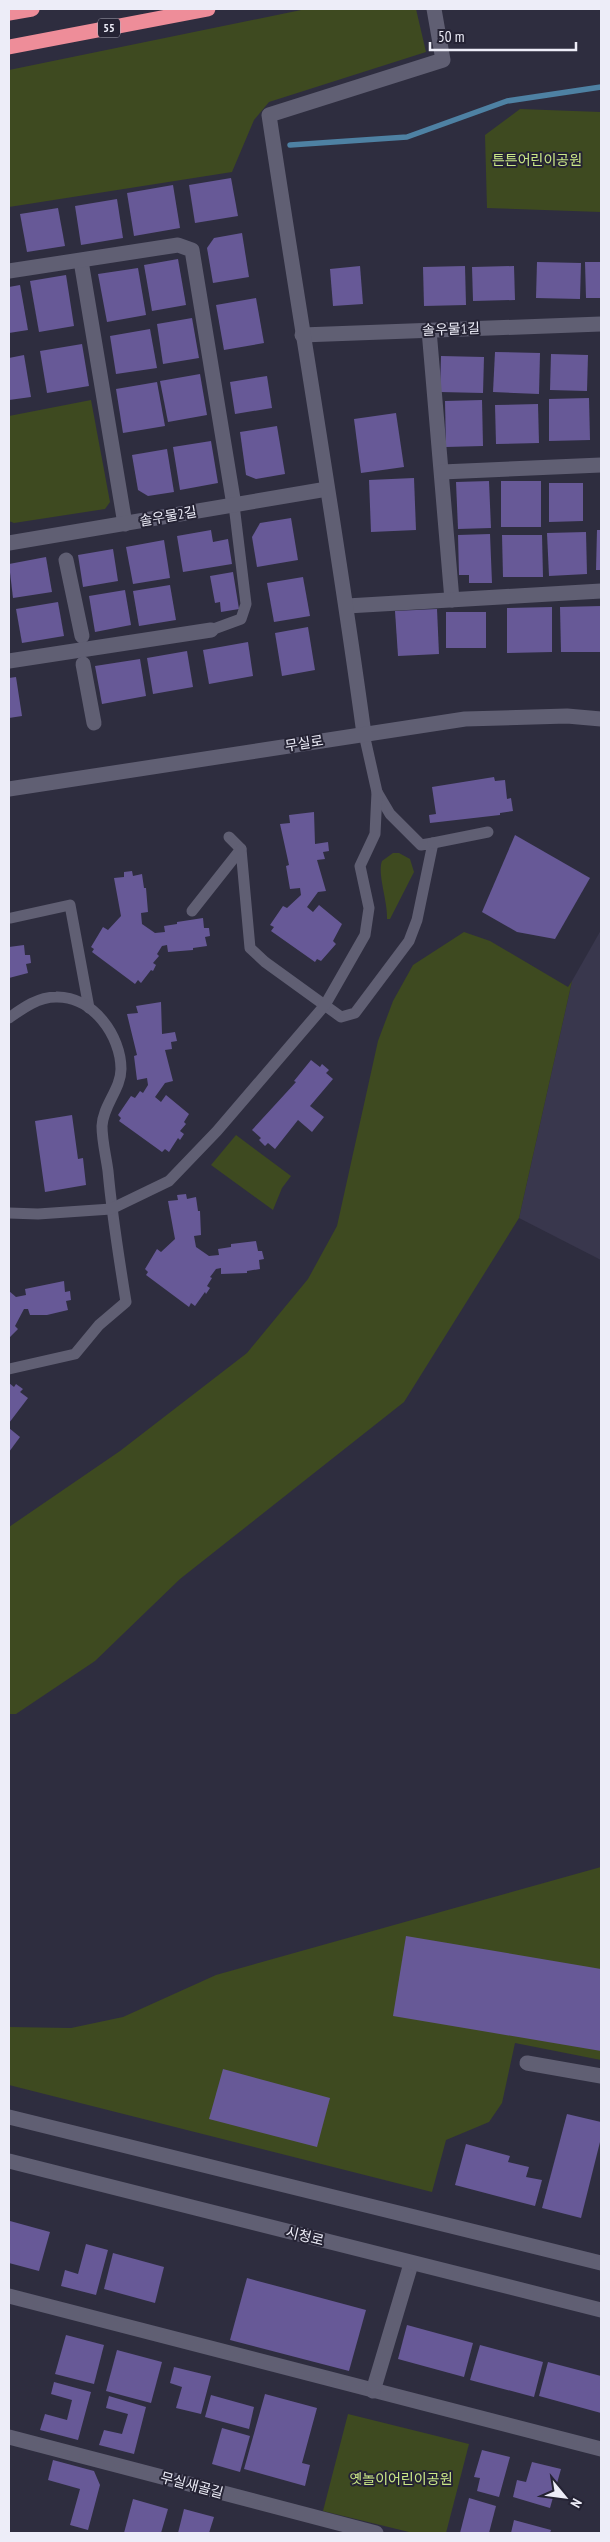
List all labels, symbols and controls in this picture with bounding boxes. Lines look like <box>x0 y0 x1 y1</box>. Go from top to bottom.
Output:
road number: 55 <box>98 18 120 38</box>
scale bar <box>430 20 576 52</box>
text: 50 m <box>438 27 464 46</box>
park label: 튼튼어린이공원 <box>492 151 582 169</box>
street label: 솔우물1길 <box>422 319 480 339</box>
street label: 솔우물2길 <box>138 502 198 530</box>
street label: 무실로 <box>284 731 325 755</box>
street label: 시청로 <box>284 2223 326 2249</box>
street label: 무실새골길 <box>159 2468 225 2502</box>
park label: 옛놀이어린이공원 <box>349 2470 453 2488</box>
north arrow <box>540 2472 590 2522</box>
text: N <box>567 2496 586 2511</box>

